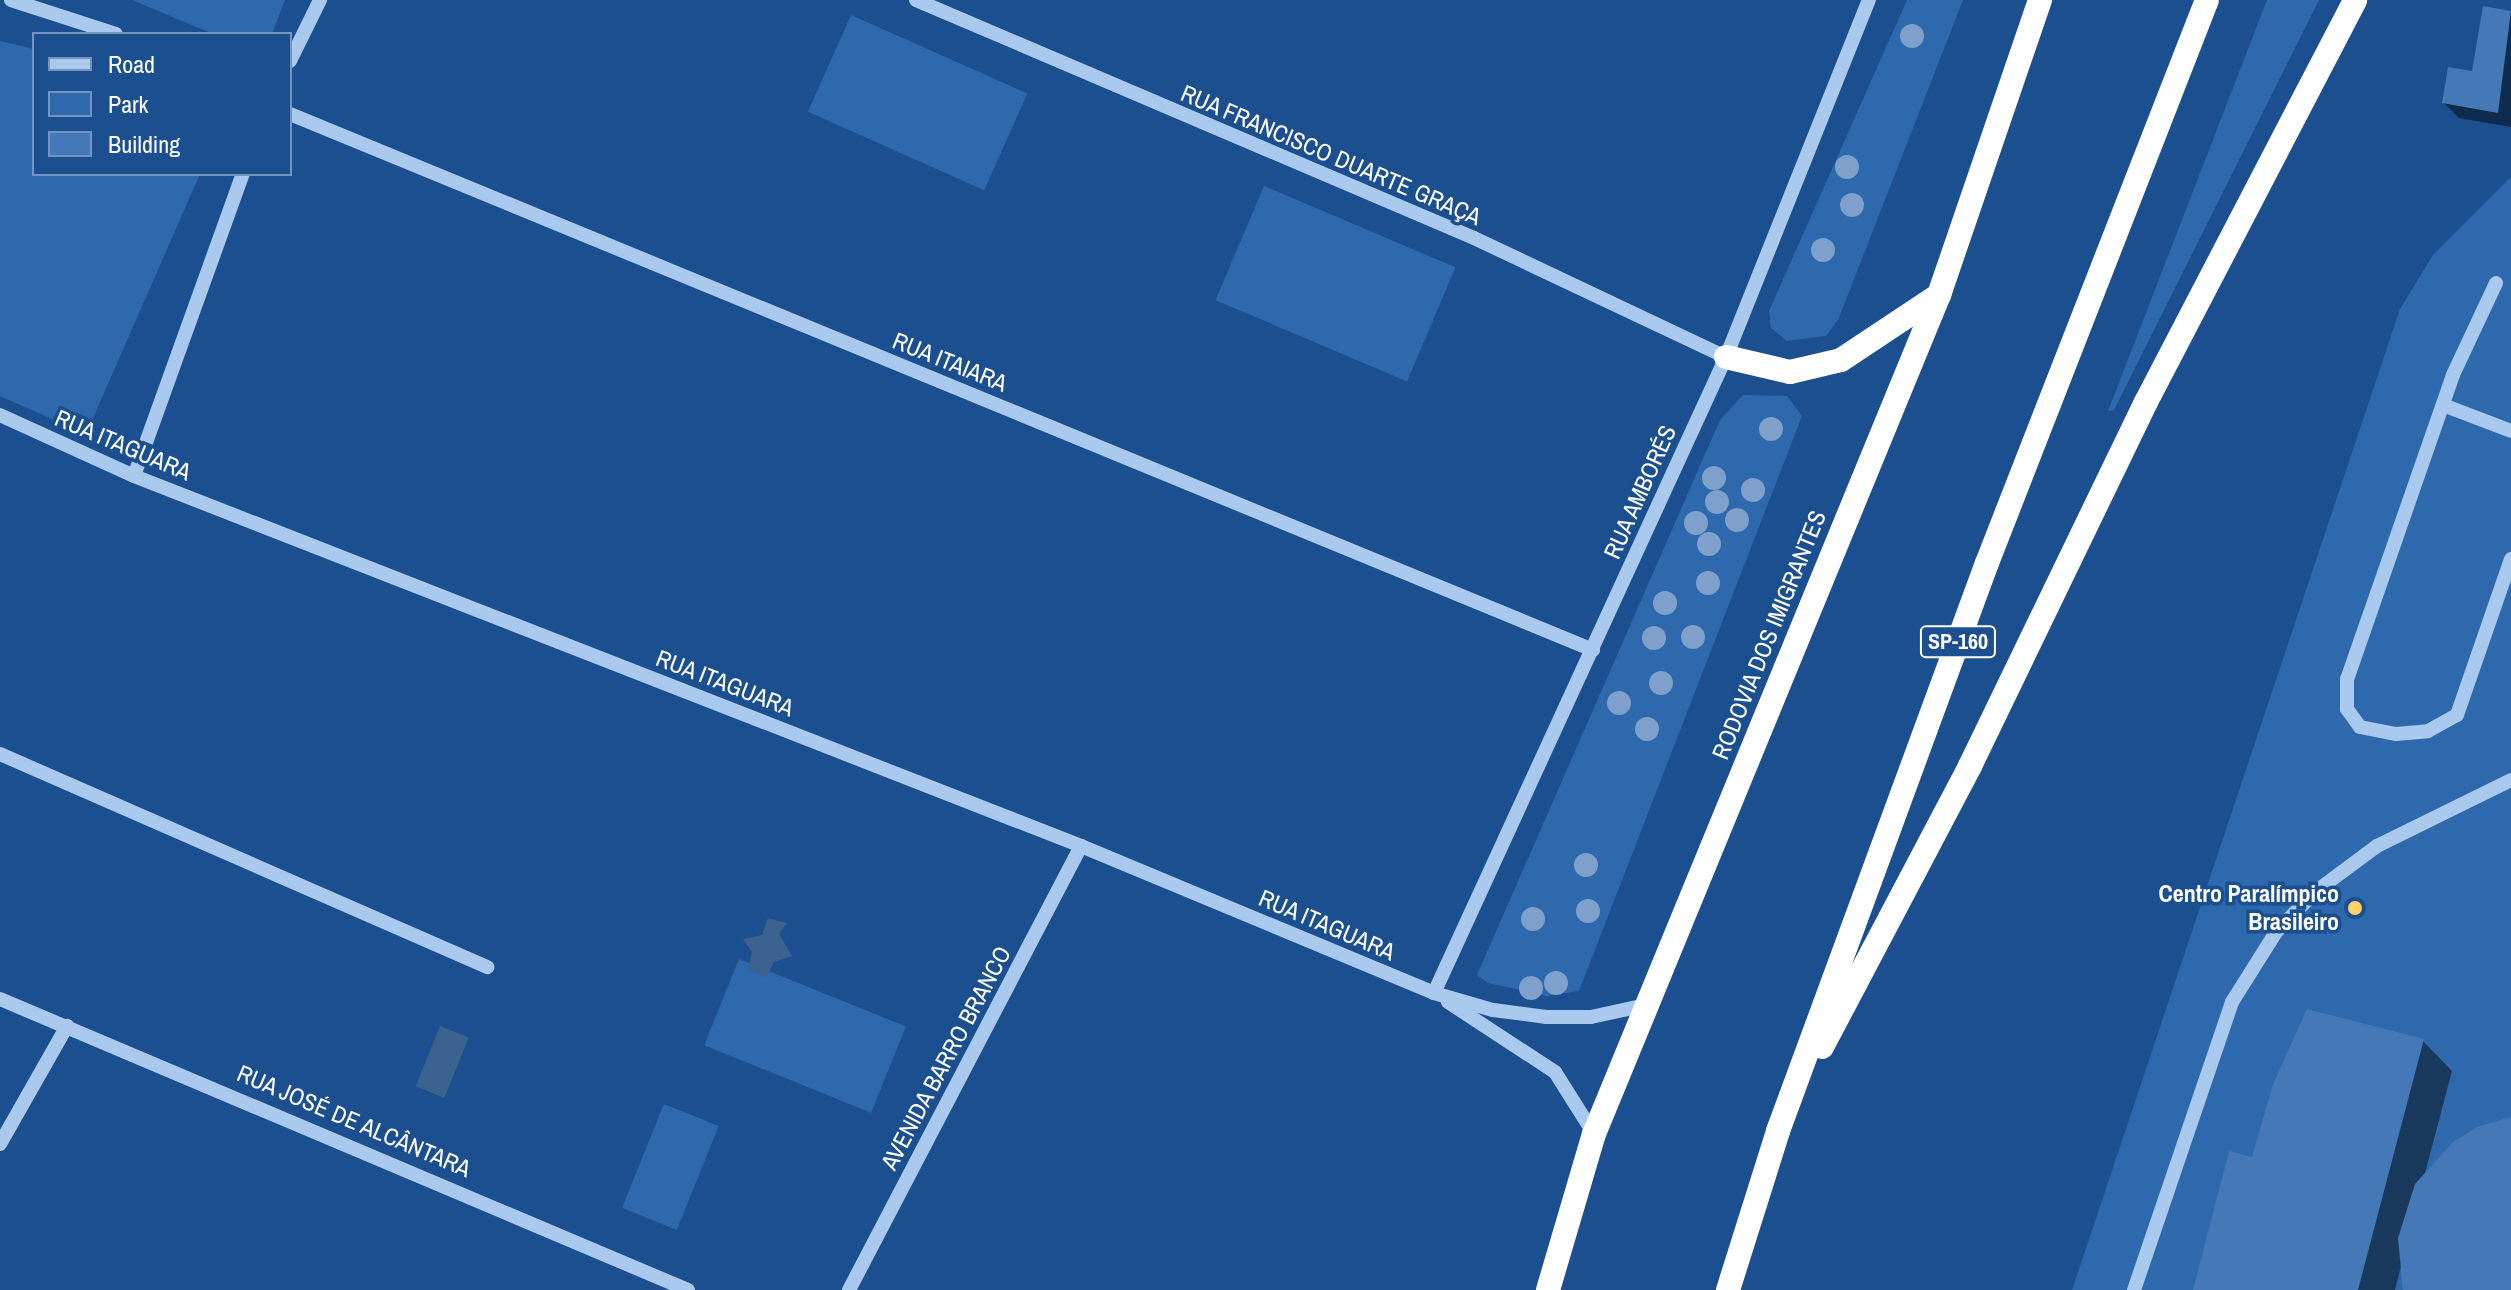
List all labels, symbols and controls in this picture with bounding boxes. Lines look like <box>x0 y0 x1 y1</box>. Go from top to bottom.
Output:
legend <box>32 32 292 176</box>
text: Road <box>108 48 155 80</box>
street label: RUA FRANCISCO DUARTE GRAÇA <box>1176 78 1486 232</box>
text: Park <box>108 88 148 120</box>
text: Building <box>108 128 180 160</box>
street label: RUA ITAIARA <box>888 326 1012 398</box>
street label: RUA ITAGUARA <box>50 403 196 487</box>
street label: RUA AMBORÉS <box>1597 420 1683 564</box>
street label: RODOVIA DOS IMIGRANTES <box>1706 506 1832 764</box>
road number: SP-160 <box>1918 624 1998 660</box>
street label: RUA ITAGUARA <box>652 643 798 723</box>
place label: Centro Paralímpico Brasileiro <box>2159 880 2339 936</box>
street label: RUA ITAGUARA <box>1254 883 1400 967</box>
marker: Centro Paralímpico Brasileiro <box>2346 899 2364 917</box>
street label: AVENIDA BARRO BRANCO <box>875 941 1017 1175</box>
street label: RUA JOSÉ DE ALCÂNTARA <box>232 1058 476 1184</box>

